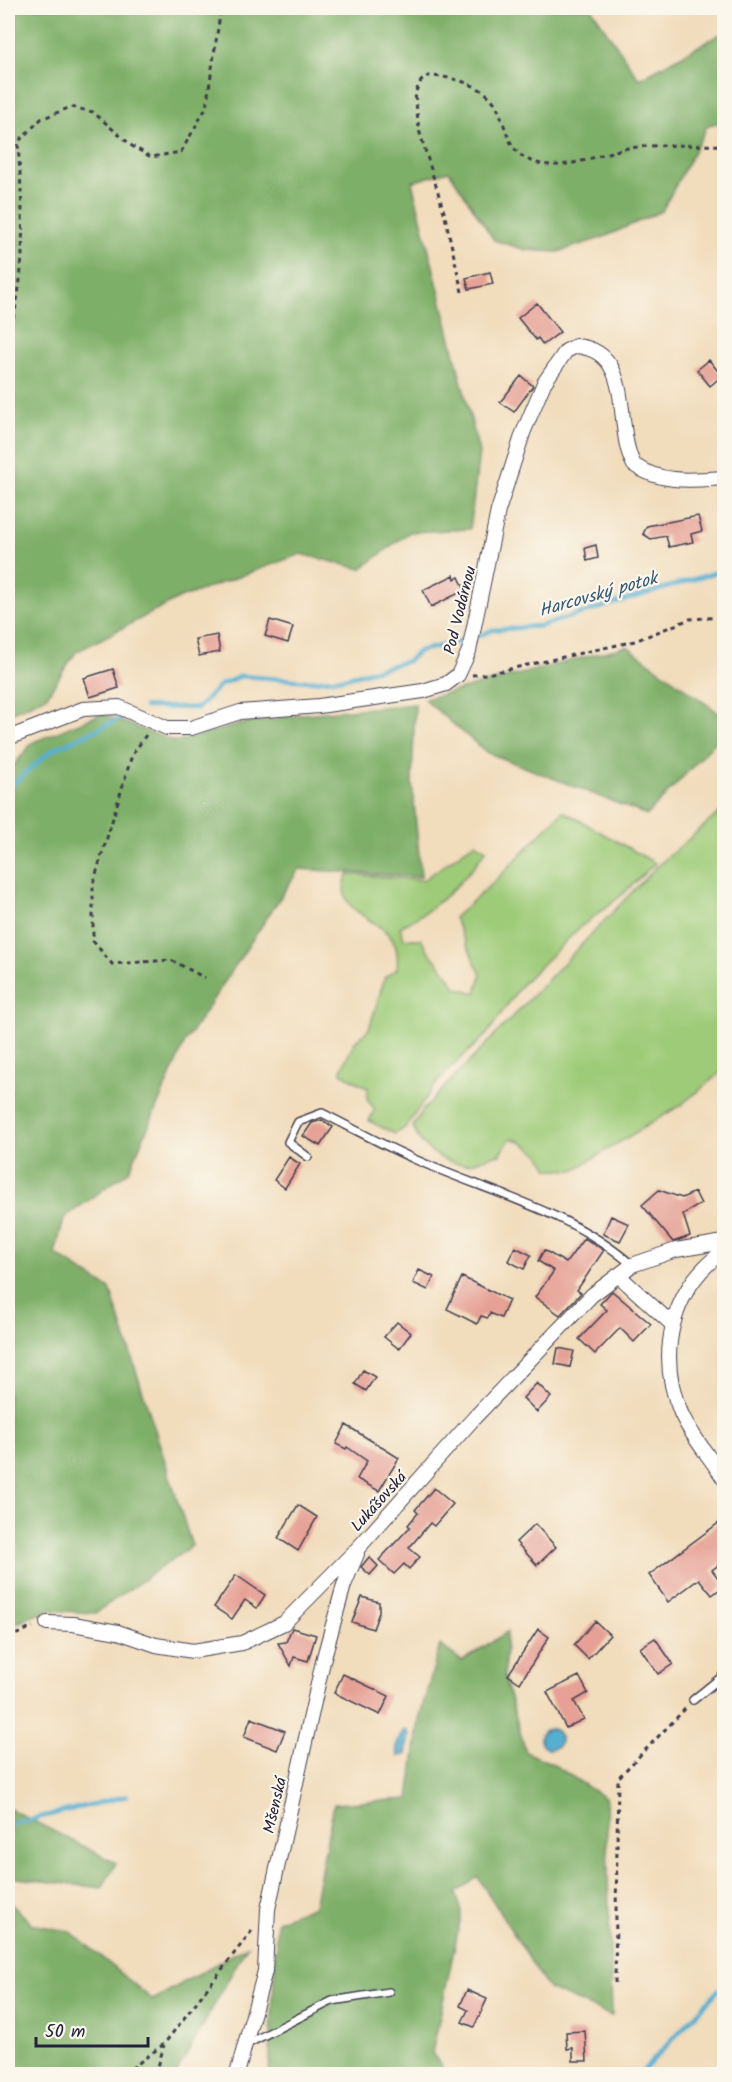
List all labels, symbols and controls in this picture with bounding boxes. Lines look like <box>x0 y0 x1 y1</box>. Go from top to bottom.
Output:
street label: Pod Vodárnou <box>437 563 484 657</box>
water label: Harcovský potok <box>536 564 664 626</box>
street label: Lukášovská <box>345 1465 414 1538</box>
street label: Mšenská <box>257 1773 294 1836</box>
scale bar <box>36 2010 148 2048</box>
text: 50 m <box>45 2018 85 2047</box>

